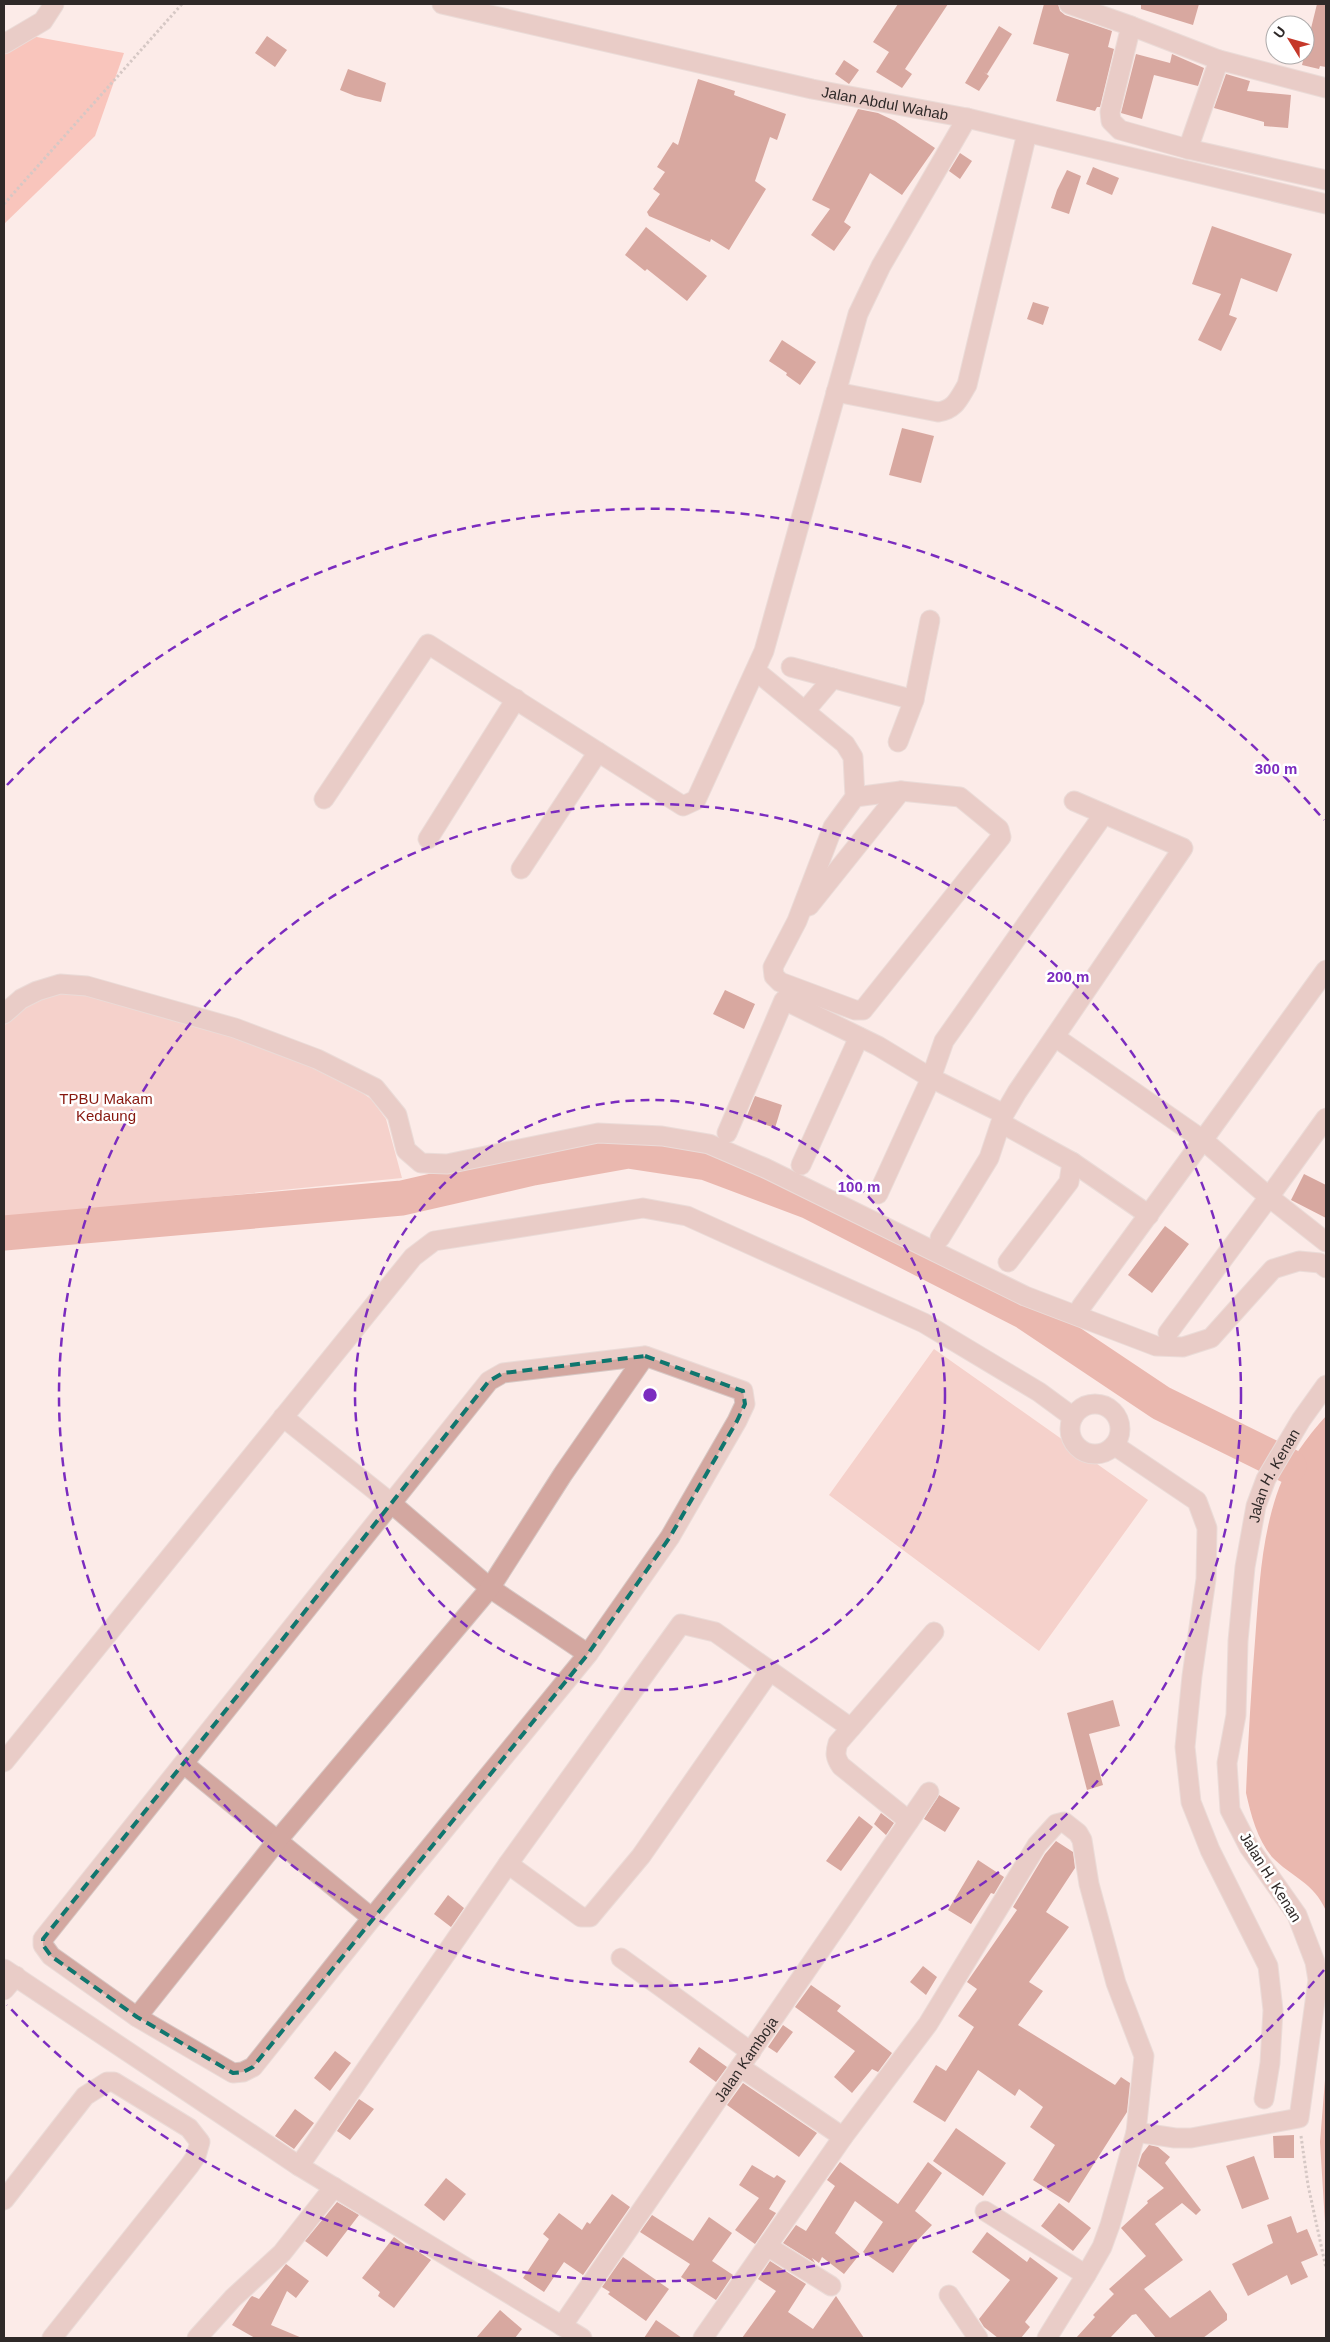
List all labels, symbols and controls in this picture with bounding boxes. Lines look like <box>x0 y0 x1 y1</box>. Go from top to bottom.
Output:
north arrow <box>1265 15 1315 65</box>
text: U <box>1270 23 1289 41</box>
street label: Jalan Abdul Wahab <box>820 82 950 123</box>
text: 300 m <box>1255 760 1297 777</box>
text: 200 m <box>1047 968 1089 985</box>
park label: TPBU Makam Kedaung <box>59 1090 153 1124</box>
text: 100 m <box>838 1178 880 1195</box>
centre of rings <box>641 1386 659 1404</box>
street label: Jalan H. Kenan <box>1245 1425 1303 1524</box>
street label: Jalan H. Kenan <box>1237 1829 1305 1925</box>
street label: Jalan Kamboja <box>710 2013 781 2105</box>

